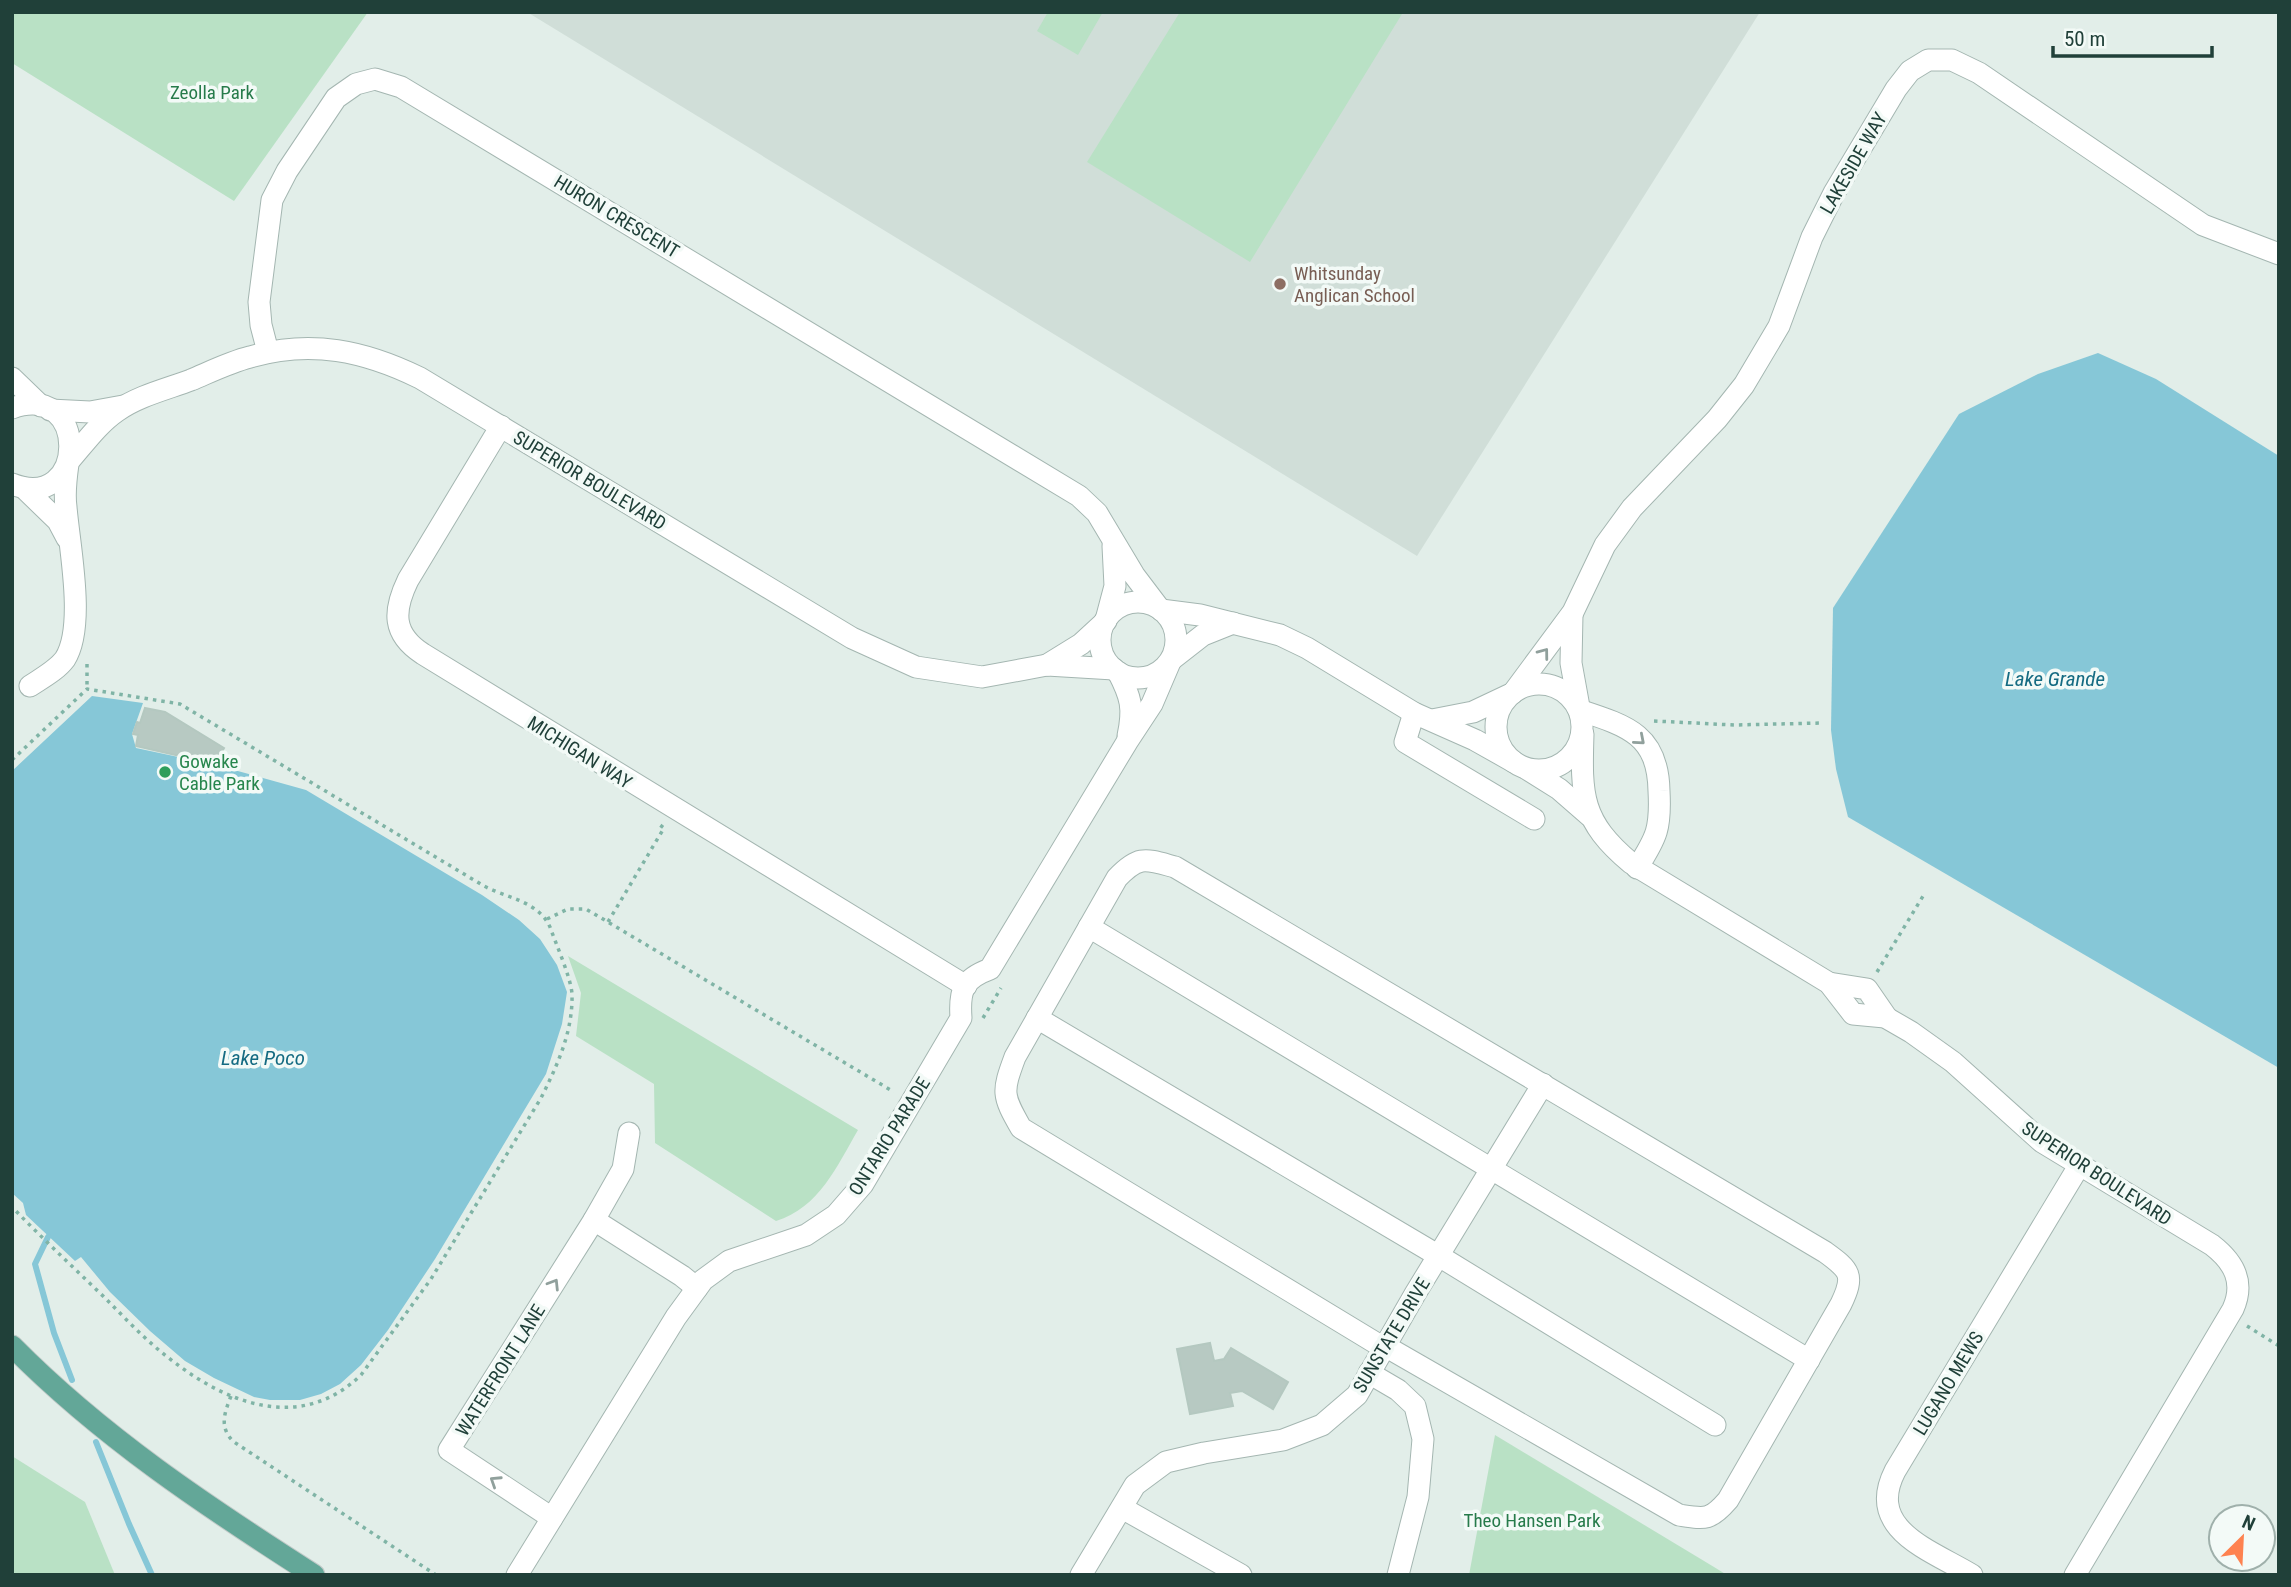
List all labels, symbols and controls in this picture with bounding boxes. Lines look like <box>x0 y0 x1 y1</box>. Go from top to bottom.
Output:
scale bar <box>2053 14 2212 58</box>
text: 50 m <box>2064 27 2105 51</box>
park label: Zeolla Park <box>170 81 255 104</box>
street label: LAKESIDE WAY <box>1815 108 1892 218</box>
street label: HURON CRESCENT <box>550 170 684 263</box>
place label: Whitsunday Anglican School <box>1294 262 1415 307</box>
marker: Whitsunday Anglican School <box>1272 276 1288 292</box>
street label: SUPERIOR BOULEVARD <box>509 426 670 535</box>
one-way arrow <box>1535 648 1548 661</box>
water label: Lake Grande <box>2005 667 2105 691</box>
street label: MICHIGAN WAY <box>523 711 636 794</box>
one-way arrow <box>1632 732 1645 744</box>
place label: Gowake Cable Park <box>179 750 260 795</box>
marker: Gowake Cable Park <box>157 764 173 780</box>
water label: Lake Poco <box>221 1046 305 1070</box>
street label: ONTARIO PARADE <box>844 1073 935 1200</box>
street label: SUPERIOR BOULEVARD <box>2018 1116 2176 1230</box>
street label: SUNSTATE DRIVE <box>1348 1273 1435 1397</box>
one-way arrow <box>545 1279 558 1292</box>
street label: WATERFRONT LANE <box>451 1300 550 1440</box>
street label: LUGANO MEWS <box>1908 1327 1989 1439</box>
one-way arrow <box>490 1476 503 1489</box>
north arrow <box>2207 1503 2277 1573</box>
park label: Theo Hansen Park <box>1464 1509 1601 1532</box>
text: N <box>2239 1510 2259 1536</box>

